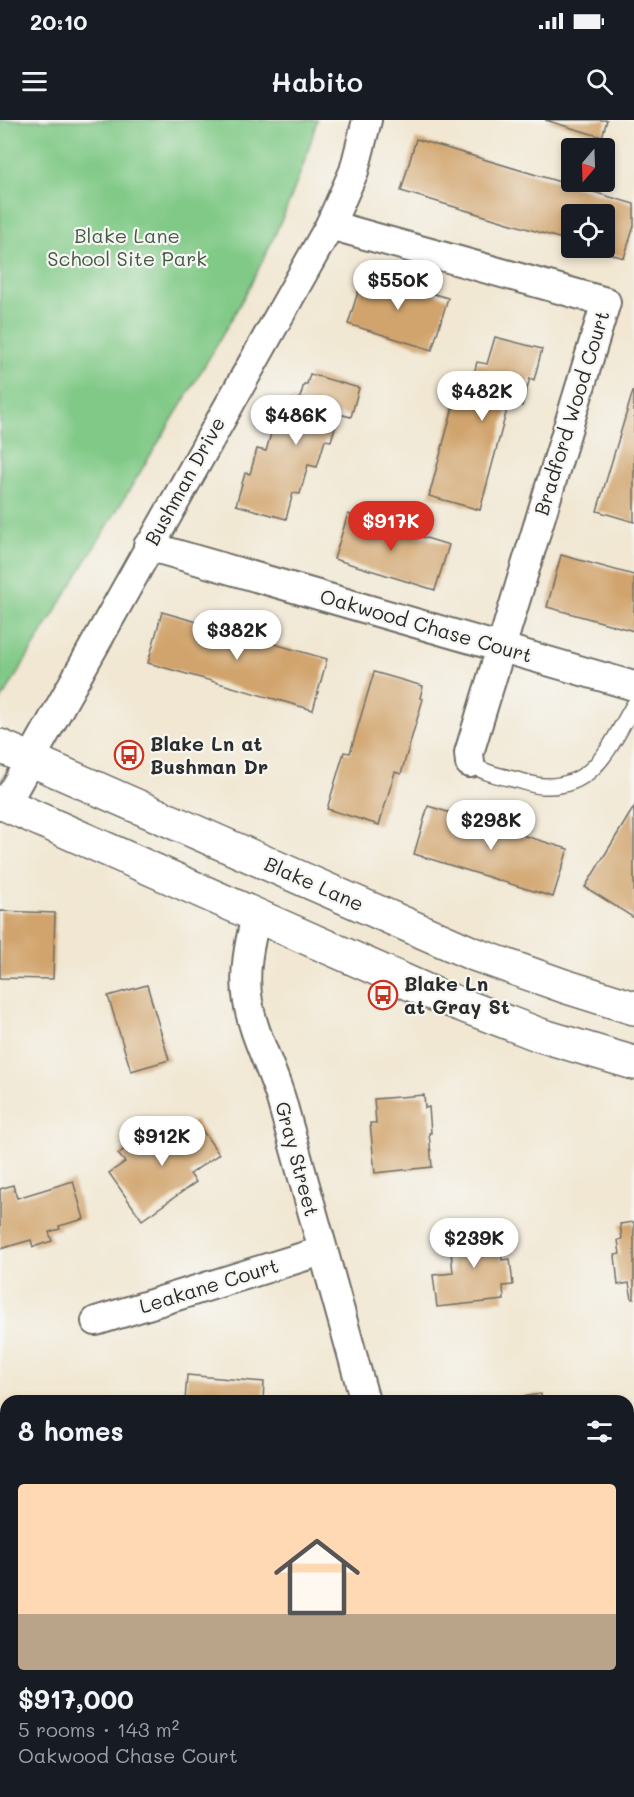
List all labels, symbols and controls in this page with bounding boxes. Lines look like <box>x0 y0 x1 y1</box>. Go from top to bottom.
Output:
text: 20:10 <box>30 7 87 36</box>
text: Habito <box>271 64 363 99</box>
icon: menu <box>18 65 51 98</box>
icon: search <box>583 65 616 98</box>
north arrow <box>561 138 615 192</box>
map controls <box>561 138 615 258</box>
button: locate <box>561 204 615 258</box>
park label: Blake Lane School Site Park <box>47 222 207 271</box>
pin: $550K <box>356 260 440 311</box>
text: $550K <box>367 266 429 292</box>
street label: Bradford Wood Court <box>528 307 615 518</box>
pin: $482K <box>440 371 524 422</box>
text: $482K <box>451 377 513 403</box>
pin: $486K <box>254 395 338 446</box>
text: $486K <box>265 401 327 427</box>
street label: Bushman Drive <box>138 412 230 549</box>
pin: $917K <box>349 501 433 552</box>
text: $917K <box>362 507 420 533</box>
street label: Oakwood Chase Court <box>317 582 535 668</box>
pin: $382K <box>195 610 279 661</box>
text: $382K <box>206 616 268 642</box>
place label: Blake Ln at Bushman Dr <box>150 730 268 779</box>
bus stop icon: Blake Ln at Bushman Dr <box>113 739 145 771</box>
pin: $298K <box>449 800 533 851</box>
text: $298K <box>460 806 522 832</box>
street label: Blake Lane <box>261 850 368 916</box>
place label: Blake Ln at Gray St <box>404 970 510 1019</box>
bus stop icon: Blake Ln at Gray St <box>367 979 399 1011</box>
street label: Gray Street <box>270 1098 326 1219</box>
pin: $912K <box>120 1116 204 1167</box>
text: $912K <box>133 1122 191 1148</box>
pin: $239K <box>432 1218 516 1269</box>
text: $239K <box>444 1224 504 1250</box>
street label: Leakane Court <box>136 1252 281 1319</box>
text: 8 homes <box>18 1414 124 1448</box>
icon: filters <box>583 1415 616 1448</box>
icon: home <box>263 1523 371 1631</box>
text: $917,000 <box>18 1682 134 1716</box>
text: 5 rooms · 143 m² <box>18 1716 179 1742</box>
text: Oakwood Chase Court <box>18 1742 238 1768</box>

